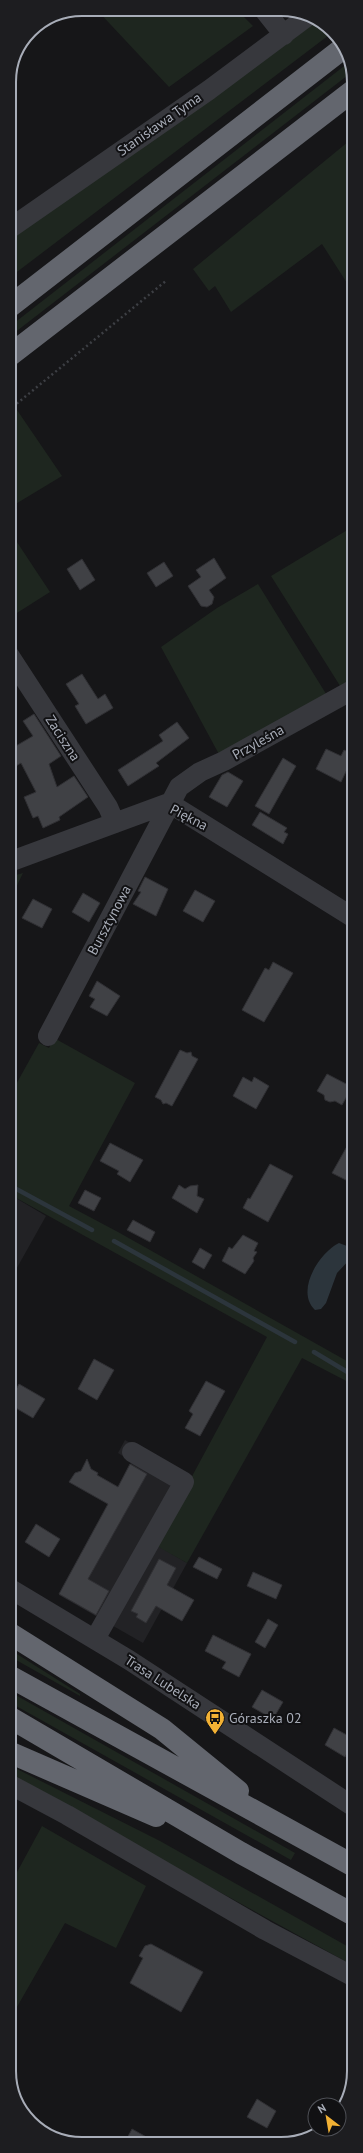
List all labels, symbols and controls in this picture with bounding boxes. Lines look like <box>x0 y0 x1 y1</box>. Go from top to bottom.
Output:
street label: Stanisława Tyma <box>113 88 205 160</box>
street label: Zaciszna <box>42 712 84 764</box>
street label: Przyleśna <box>229 720 287 764</box>
street label: Piękna <box>167 800 211 834</box>
street label: Bursztynowa <box>83 882 135 958</box>
street label: Trasa Lubelska <box>121 1651 205 1713</box>
bus stop icon: Góraszka 02 <box>204 1707 226 1735</box>
place label: Góraszka 02 <box>229 1709 302 1727</box>
north arrow <box>307 2097 347 2137</box>
text: N <box>315 2101 329 2116</box>

